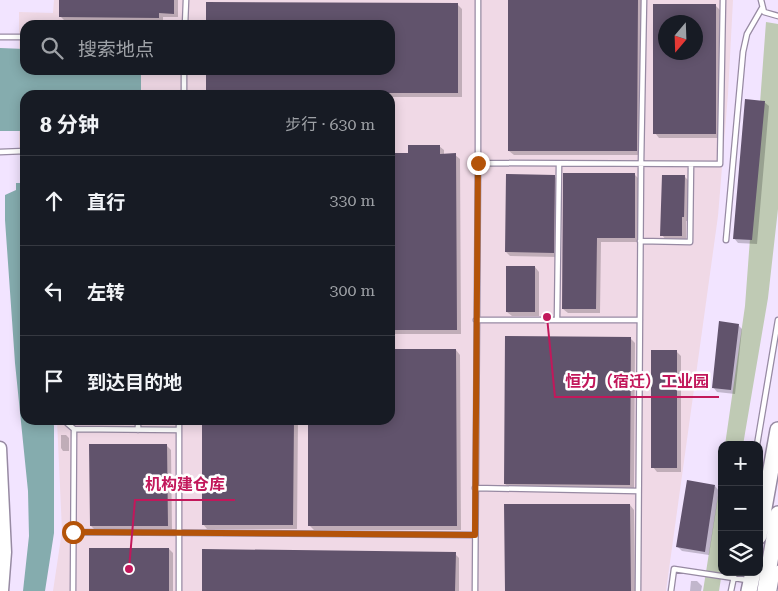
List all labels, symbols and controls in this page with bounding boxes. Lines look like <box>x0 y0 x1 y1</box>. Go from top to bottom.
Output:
north arrow <box>658 15 703 60</box>
search box <box>20 20 395 75</box>
icon: search <box>38 34 66 62</box>
text: 搜索地点 <box>78 38 154 61</box>
text: 8 分钟 <box>40 113 99 137</box>
text: 步行 · 630 m <box>285 115 375 134</box>
route end <box>467 152 490 175</box>
icon: ahead <box>40 187 68 215</box>
text: 直行 <box>87 191 125 214</box>
text: 330 m <box>329 191 375 210</box>
icon: left <box>40 277 68 305</box>
text: 左转 <box>87 281 125 304</box>
text: 300 m <box>329 281 375 300</box>
callout: 恒力（宿迁）工业园 <box>555 366 719 397</box>
icon: arrive <box>40 367 68 395</box>
text: 到达目的地 <box>87 371 182 394</box>
text: 恒力（宿迁）工业园 <box>565 372 709 391</box>
map controls <box>718 441 763 576</box>
button: + <box>718 441 763 486</box>
callout: 机构建仓库 <box>135 469 235 500</box>
text: 机构建仓库 <box>145 475 225 494</box>
button: − <box>718 486 763 531</box>
route start <box>62 521 85 544</box>
button: layers <box>718 531 763 576</box>

